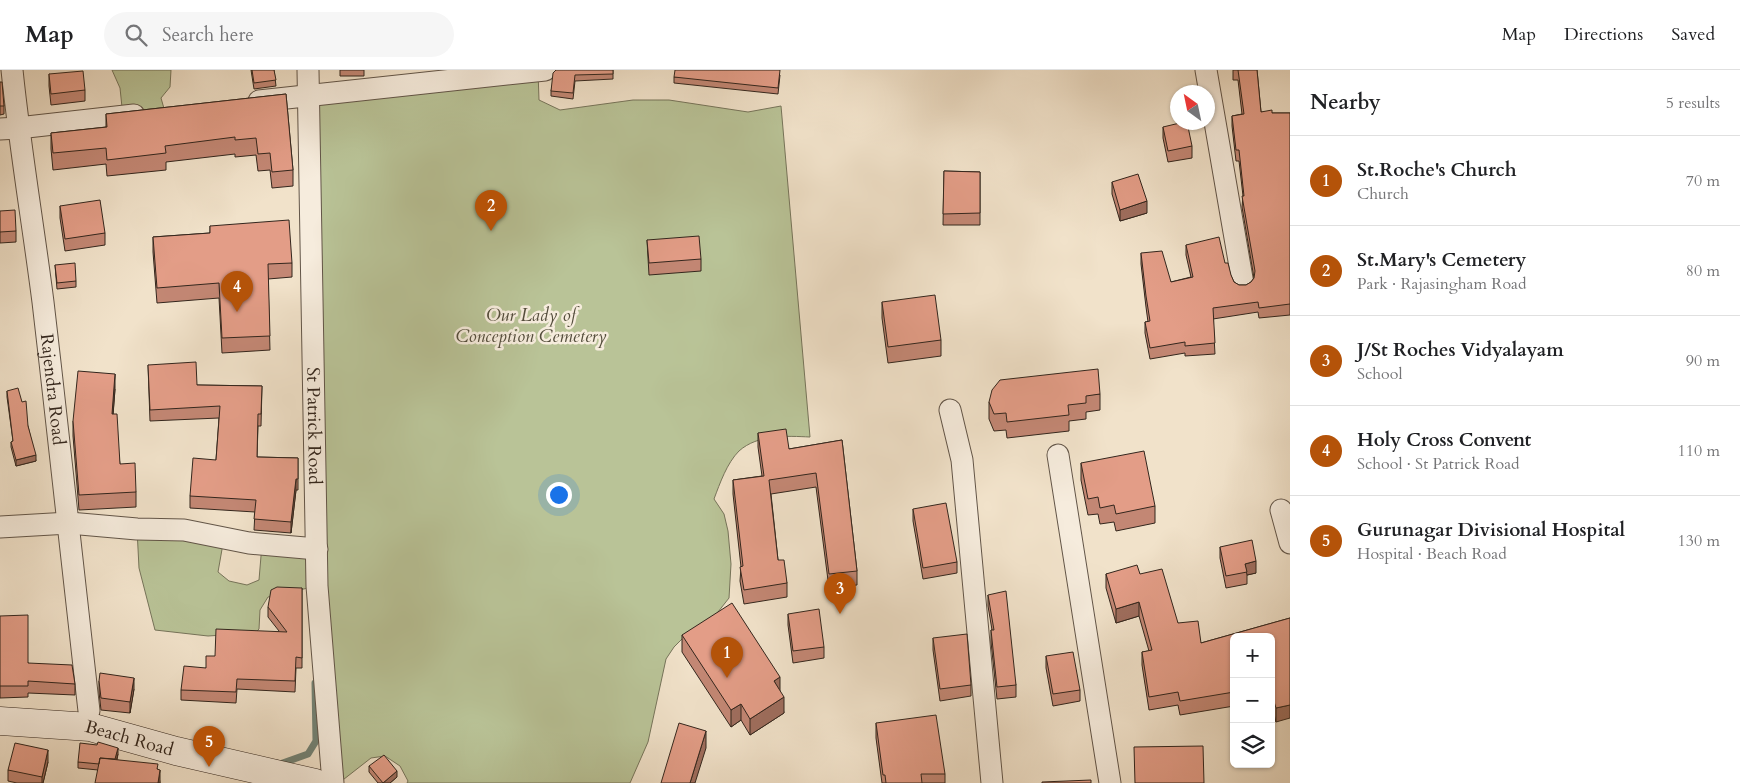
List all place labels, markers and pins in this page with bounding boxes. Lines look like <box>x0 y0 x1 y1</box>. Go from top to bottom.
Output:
pin: 2 <box>475 190 507 231</box>
pin: 4 <box>221 271 253 312</box>
pin: 3 <box>824 573 856 614</box>
pin: 1 <box>711 637 743 678</box>
pin: 5 <box>193 726 225 767</box>

